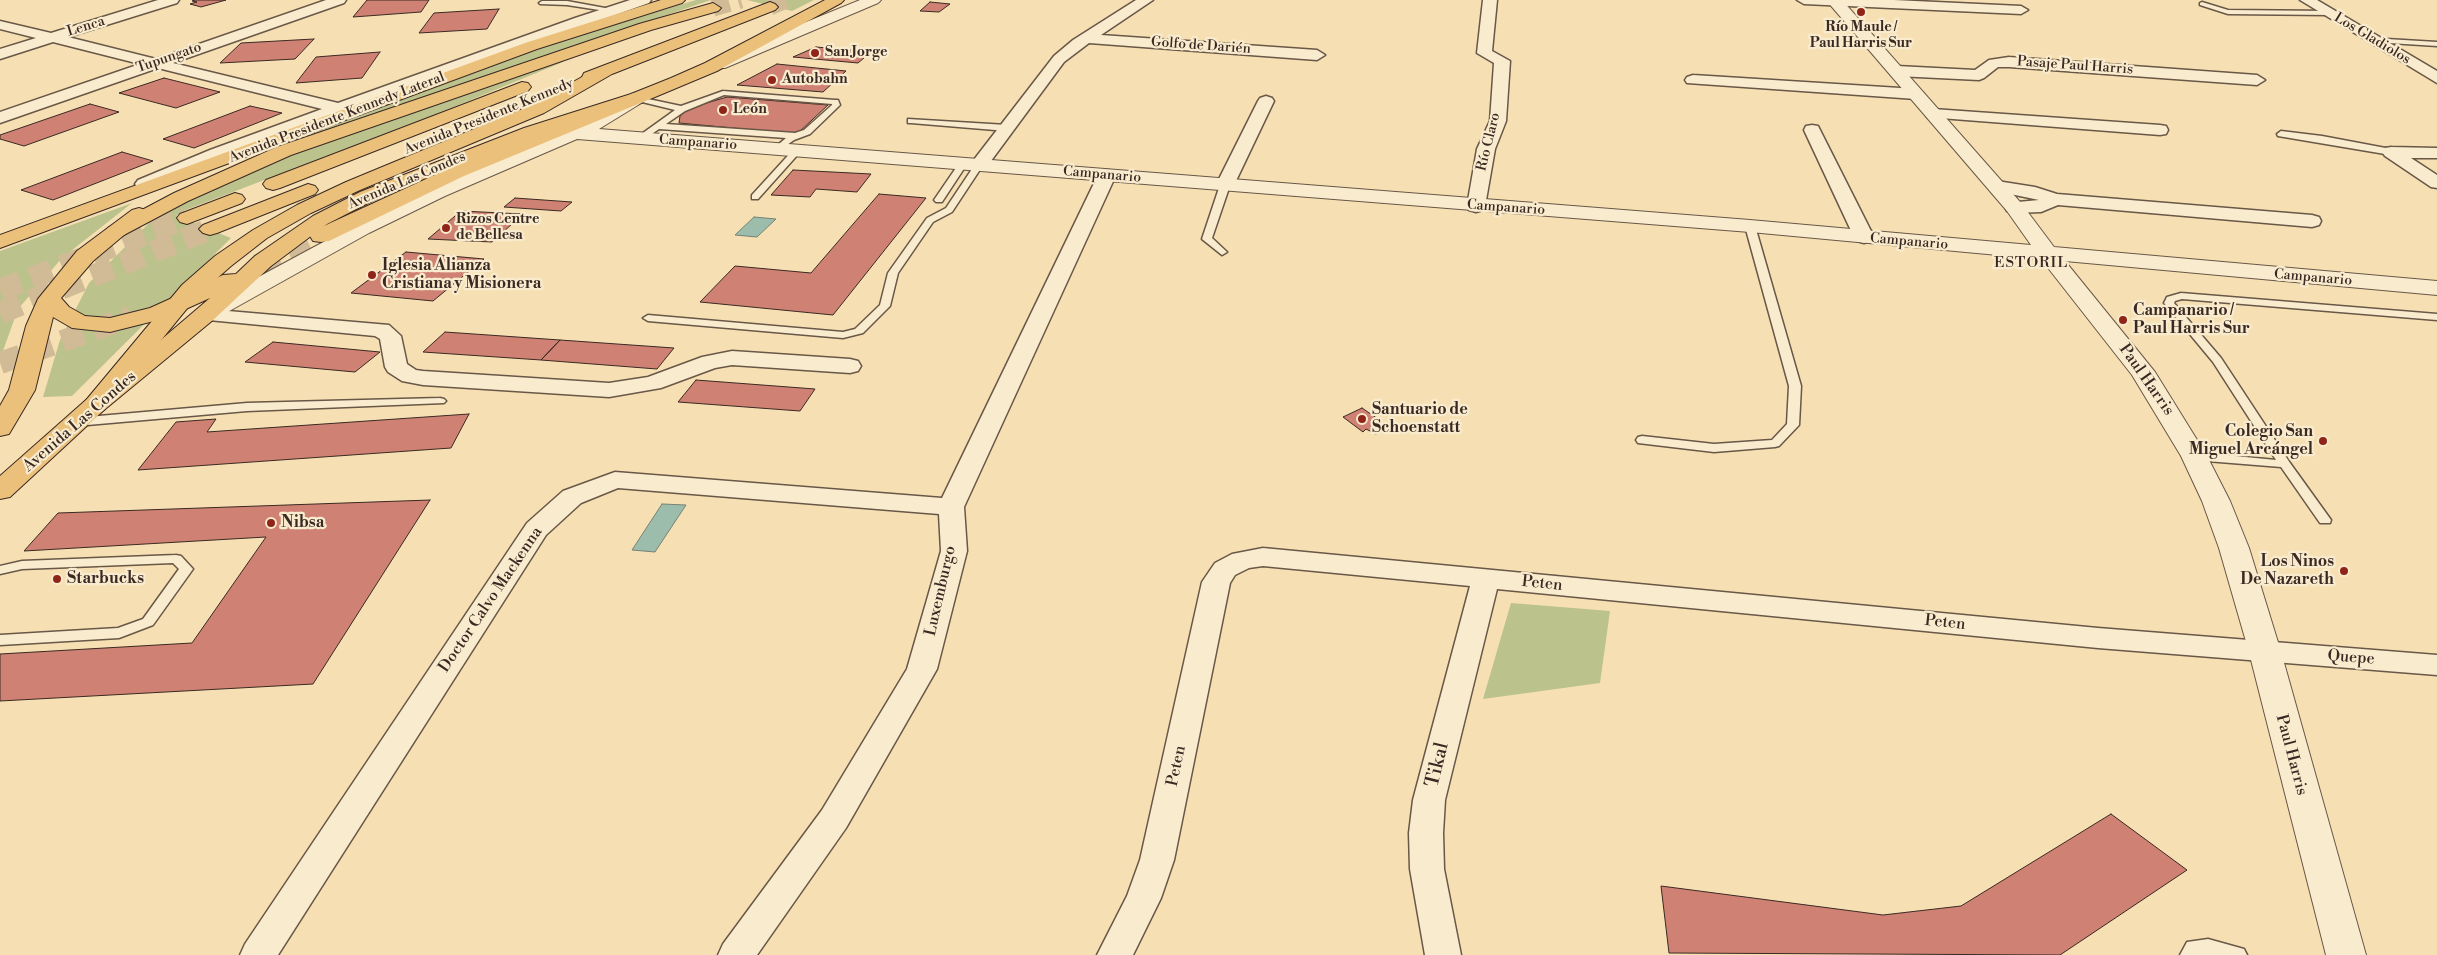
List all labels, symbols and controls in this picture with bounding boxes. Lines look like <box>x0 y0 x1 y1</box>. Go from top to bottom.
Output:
marker: Río Maule / Paul Harris Sur <box>1855 6 1867 18</box>
street label: Los Gladiolos <box>2331 10 2413 68</box>
street label: Lenca <box>65 13 107 41</box>
place label: Río Maule / Paul Harris Sur <box>1810 20 1912 52</box>
street label: Golfo de Darién <box>1150 34 1252 58</box>
street label: Tupungato <box>134 39 204 77</box>
place label: San Jorge <box>825 45 887 61</box>
marker: San Jorge <box>809 47 821 59</box>
street label: Pasaje Paul Harris <box>2016 54 2134 78</box>
street label: Avenida Presidente Kennedy Lateral <box>227 69 447 167</box>
place label: Autobahn <box>782 72 848 88</box>
marker: Autobahn <box>766 74 778 86</box>
street label: Avenida Presidente Kennedy <box>402 75 576 159</box>
place label: León <box>733 102 767 118</box>
marker: León <box>717 104 729 116</box>
street label: Río Claro <box>1474 111 1504 173</box>
street label: Campanario <box>658 132 738 154</box>
street label: Avenida Las Condes <box>346 149 468 213</box>
street label: Campanario <box>1062 163 1142 187</box>
street label: Campanario <box>1466 197 1546 219</box>
place label: Rizos Centre de Bellesa <box>456 212 539 244</box>
marker: Rizos Centre de Bellesa <box>440 222 452 234</box>
street label: Campanario <box>1869 230 1949 254</box>
district label: ESTORIL <box>1993 254 2069 272</box>
place label: Iglesia Alianza Cristiana y Misionera <box>382 256 541 294</box>
street label: Campanario <box>2273 266 2353 290</box>
marker: Iglesia Alianza Cristiana y Misionera <box>366 269 378 281</box>
place label: Campanario / Paul Harris Sur <box>2133 301 2250 339</box>
marker: Campanario / Paul Harris Sur <box>2117 314 2129 326</box>
street label: Paul Harris <box>2114 340 2178 420</box>
street label: Avenida Las Condes <box>19 368 141 476</box>
place label: Santuario de Schoenstatt <box>1372 400 1468 438</box>
marker: Santuario de Schoenstatt <box>1356 413 1368 425</box>
place label: Colegio San Miguel Arcángel <box>2189 422 2313 460</box>
marker: Colegio San Miguel Arcángel <box>2317 435 2329 447</box>
place label: Nibsa <box>281 513 324 533</box>
marker: Nibsa <box>265 517 277 529</box>
street label: Doctor Calvo Mackenna <box>435 523 547 677</box>
street label: Luxemburgo <box>921 544 961 638</box>
place label: Los Ninos De Nazareth <box>2240 552 2334 590</box>
marker: Los Ninos De Nazareth <box>2338 565 2350 577</box>
place label: Starbucks <box>67 569 144 589</box>
street label: Peten <box>1521 572 1563 596</box>
marker: Starbucks <box>51 573 63 585</box>
street label: Peten <box>1924 611 1966 635</box>
street label: Quepe <box>2327 647 2375 669</box>
street label: Paul Harris <box>2271 712 2311 798</box>
street label: Tikal <box>1421 740 1455 790</box>
street label: Peten <box>1163 744 1191 788</box>

